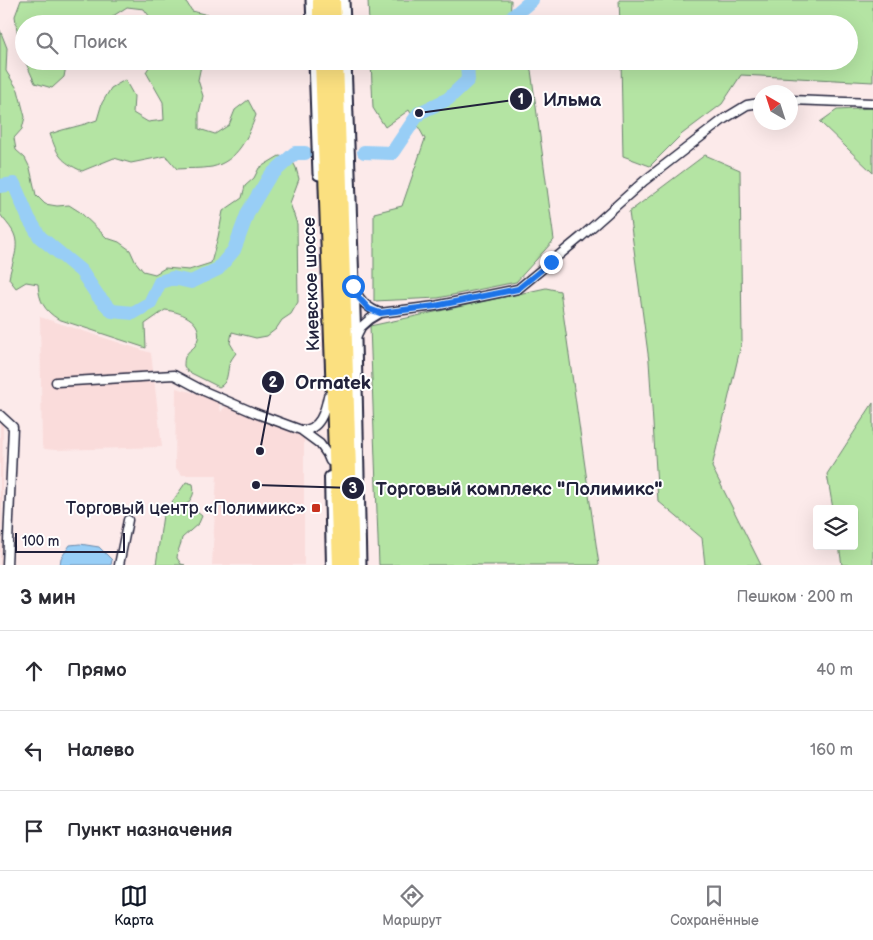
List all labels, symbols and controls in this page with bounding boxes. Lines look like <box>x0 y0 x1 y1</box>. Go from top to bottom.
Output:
search box <box>15 15 858 70</box>
icon: search <box>33 29 61 57</box>
text: Поиск <box>73 31 127 54</box>
callout: Ильма <box>508 82 612 116</box>
north arrow <box>753 85 798 130</box>
text: Ильма <box>543 89 602 112</box>
text: 1 <box>518 90 524 109</box>
street label: Киевское шоссе <box>299 216 324 352</box>
route end <box>540 251 563 274</box>
route start <box>342 275 365 298</box>
callout: Ormatek <box>261 365 381 399</box>
text: Ormatek <box>295 372 371 395</box>
text: 2 <box>269 373 278 392</box>
callout: Торговый комплекс "Полимикс" <box>341 471 673 505</box>
text: Торговый комплекс "Полимикс" <box>375 478 663 501</box>
text: 3 <box>349 479 358 498</box>
place label: Торговый центр «Полимикс» <box>66 498 306 519</box>
marker: Торговый центр «Полимикс» <box>310 502 322 514</box>
map controls <box>813 505 858 550</box>
button: layers <box>813 505 858 550</box>
scale bar <box>15 530 125 553</box>
text: 100 m <box>22 533 59 550</box>
text: 3 мин <box>20 585 76 610</box>
text: Пешком · 200 m <box>736 588 853 607</box>
icon: ahead <box>20 657 48 685</box>
text: Прямо <box>67 659 127 682</box>
text: 40 m <box>816 661 853 680</box>
icon: left <box>20 737 48 765</box>
text: Налево <box>67 739 134 762</box>
text: 160 m <box>810 741 853 760</box>
icon: arrive <box>20 817 48 845</box>
text: Пункт назначения <box>67 819 232 842</box>
tab: Карта <box>114 882 154 929</box>
tab: Маршрут <box>382 882 442 929</box>
tab: Сохранённые <box>670 882 759 929</box>

